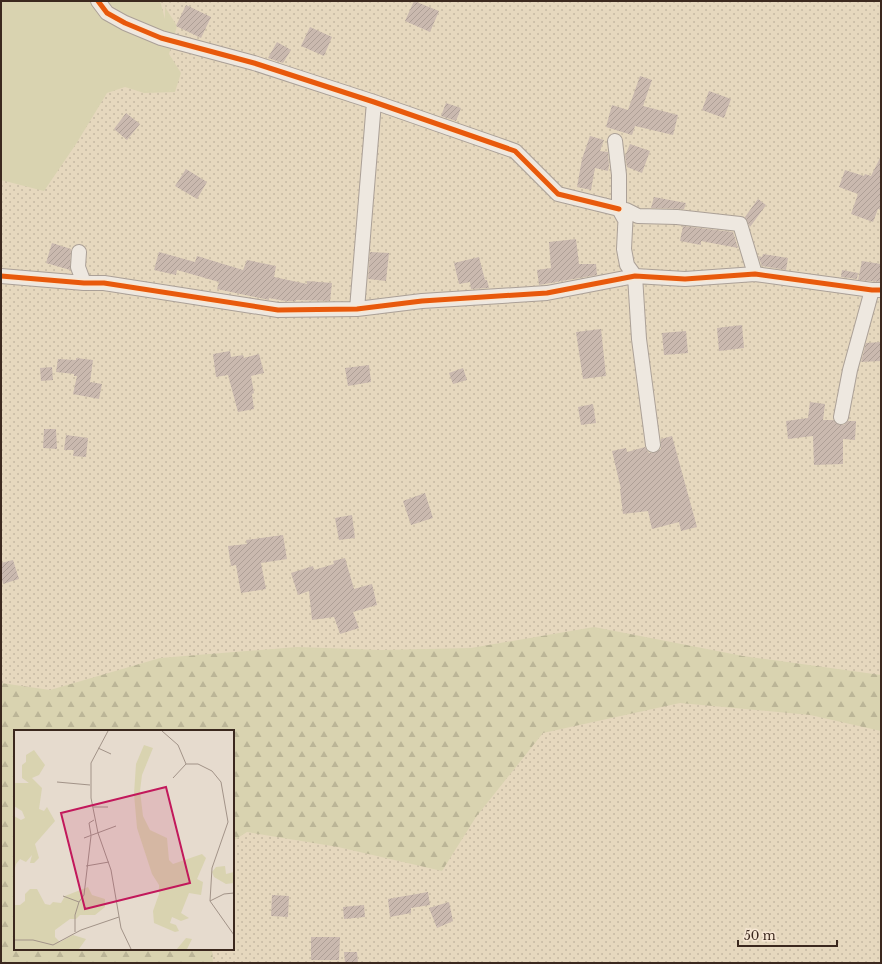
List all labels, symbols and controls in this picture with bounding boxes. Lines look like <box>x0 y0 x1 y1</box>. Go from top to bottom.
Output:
inset map <box>14 730 234 950</box>
scale bar <box>738 922 837 948</box>
text: 50 m <box>744 928 776 943</box>

